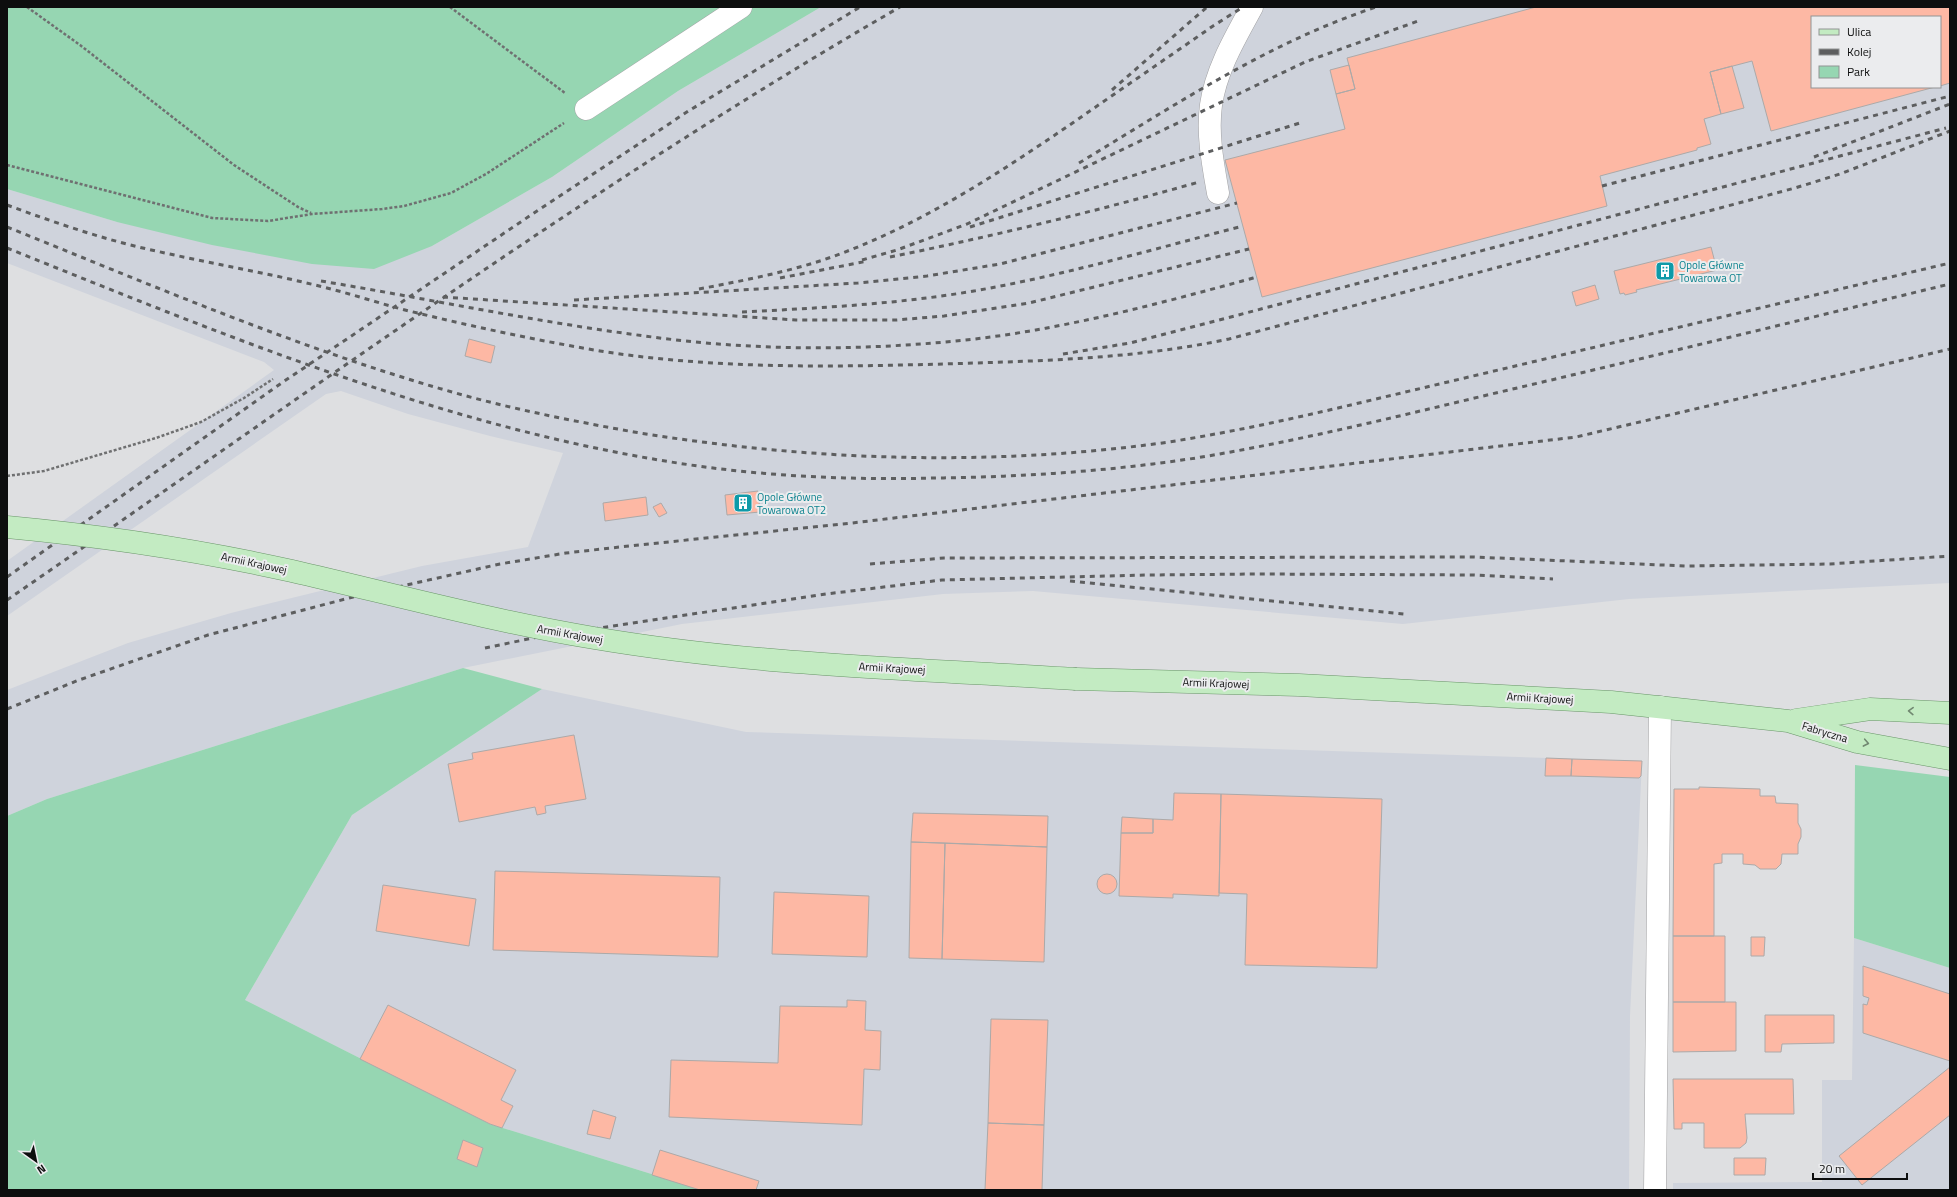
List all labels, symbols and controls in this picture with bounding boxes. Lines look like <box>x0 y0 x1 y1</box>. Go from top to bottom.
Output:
legend <box>1811 16 1941 88</box>
text: Ulica <box>1847 22 1871 41</box>
text: Kolej <box>1847 42 1871 61</box>
text: Park <box>1847 62 1870 81</box>
place label: Opole Główne Towarowa OT <box>1679 257 1745 286</box>
building icon: Opole Główne Towarowa OT <box>1654 260 1676 282</box>
place label: Opole Główne Towarowa OT2 <box>757 489 826 518</box>
building icon: Opole Główne Towarowa OT2 <box>732 492 754 514</box>
street label: Armii Krajowej <box>220 548 288 578</box>
street label: Armii Krajowej <box>536 620 604 648</box>
street label: Armii Krajowej <box>858 658 926 678</box>
street label: Armii Krajowej <box>1182 674 1250 692</box>
street label: Armii Krajowej <box>1506 688 1574 708</box>
one-way arrow <box>1908 707 1914 715</box>
street label: Fabryczna <box>1800 717 1850 747</box>
one-way arrow <box>1863 739 1869 747</box>
north arrow <box>16 1141 56 1181</box>
scale bar <box>1813 1155 1907 1181</box>
text: 20 m <box>1819 1159 1845 1178</box>
text: N <box>34 1161 49 1178</box>

